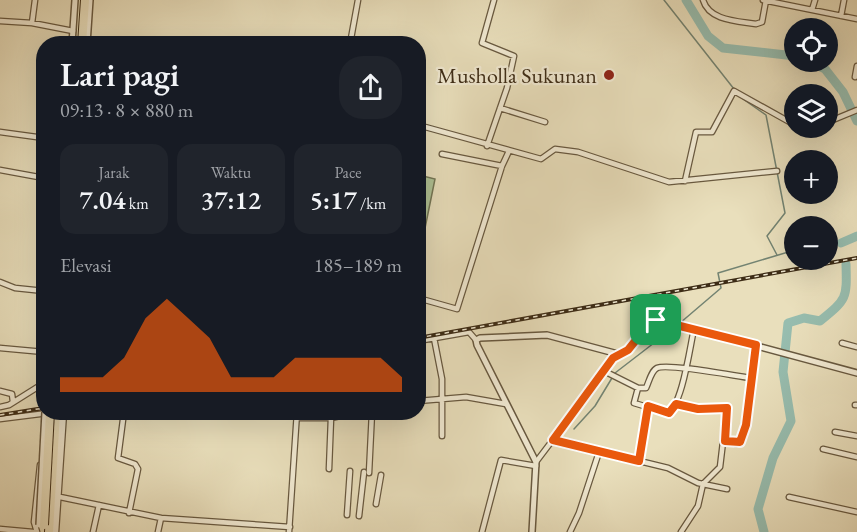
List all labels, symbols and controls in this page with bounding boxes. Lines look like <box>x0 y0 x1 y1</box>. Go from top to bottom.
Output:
map controls <box>784 18 838 270</box>
button: locate <box>784 18 838 72</box>
text: Lari pagi <box>60 53 179 96</box>
button: share <box>339 56 402 119</box>
place label: Musholla Sukunan <box>437 61 597 90</box>
marker: Musholla Sukunan <box>602 68 616 82</box>
button: layers <box>784 84 838 138</box>
text: 09:13 · 8 × 880 m <box>60 97 193 123</box>
button: + <box>784 150 838 204</box>
text: Jarak <box>98 162 130 183</box>
text: Waktu <box>211 162 251 183</box>
text: Pace <box>335 162 361 183</box>
text: 7.04 <box>79 183 126 217</box>
text: 37:12 <box>201 183 261 217</box>
text: 5:17 <box>310 183 357 217</box>
text: km <box>126 193 149 214</box>
text: /km <box>357 193 386 214</box>
button: − <box>784 216 838 270</box>
text: Elevasi <box>60 252 112 278</box>
text: 185–189 m <box>314 252 402 278</box>
pin <box>630 294 681 345</box>
icon: arrive <box>639 303 672 336</box>

